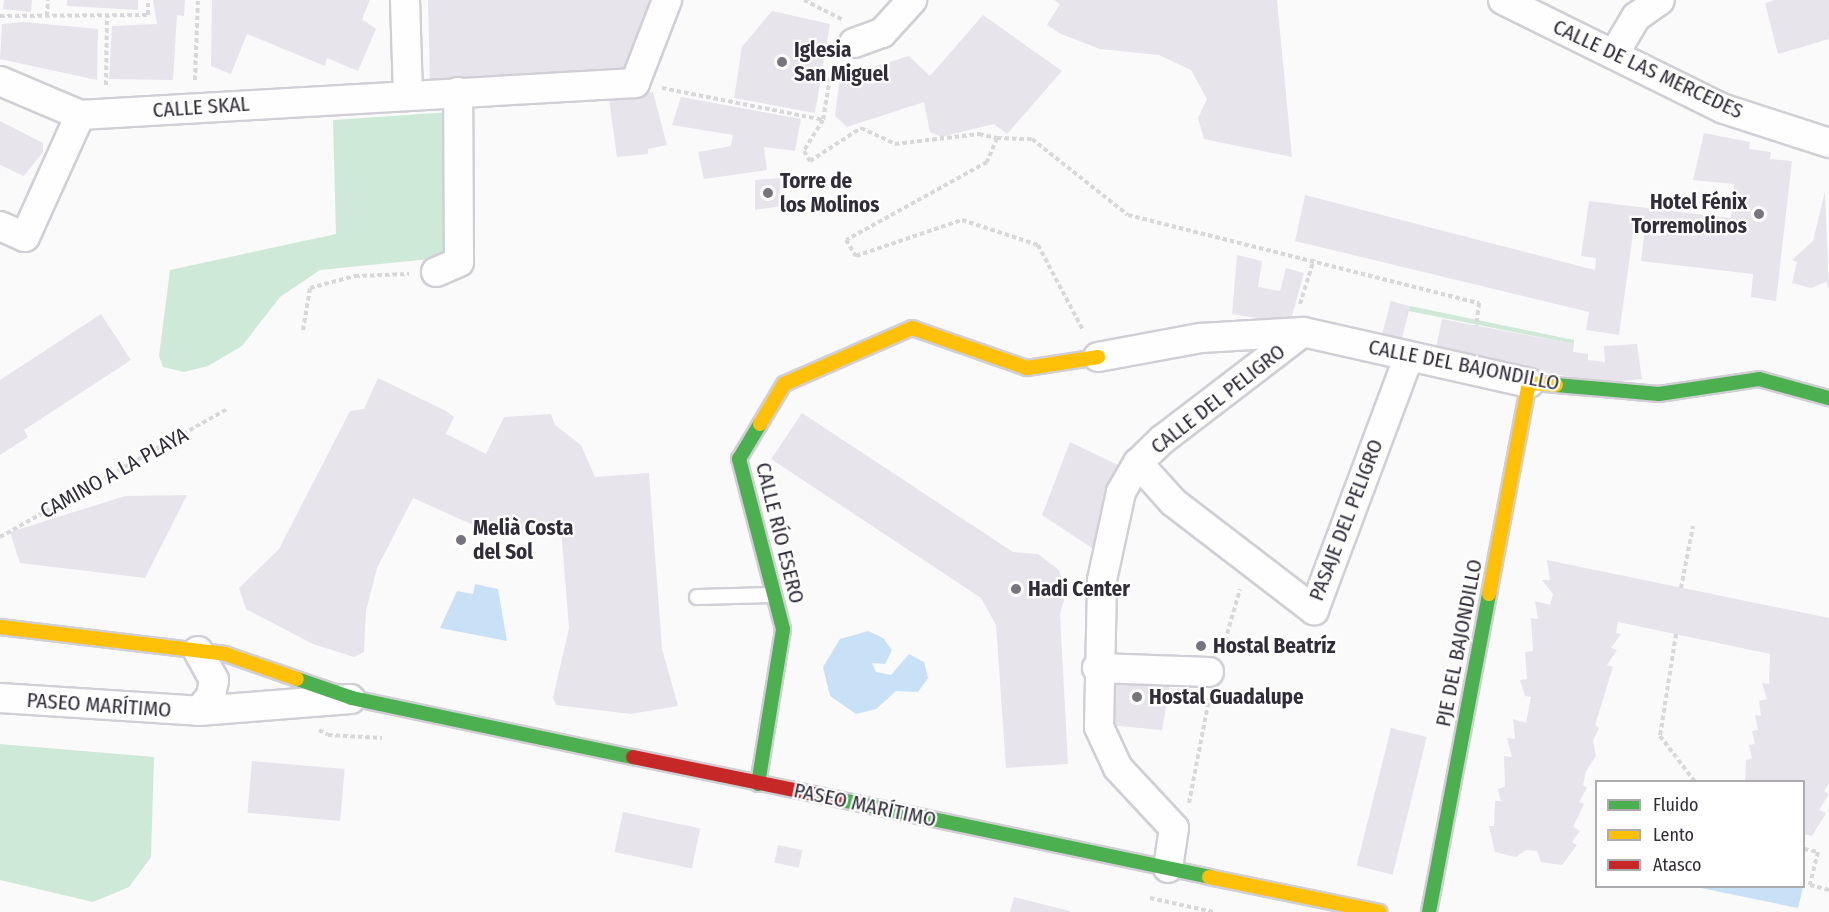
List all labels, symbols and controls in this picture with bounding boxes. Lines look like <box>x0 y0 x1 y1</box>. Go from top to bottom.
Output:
street label: CALLE DE LAS MERCEDES <box>1549 14 1747 124</box>
place label: Iglesia San Miguel <box>794 37 889 87</box>
marker: Iglesia San Miguel <box>775 55 789 69</box>
street label: CALLE SKAL <box>152 91 250 123</box>
place label: Torre de los Molinos <box>780 168 879 218</box>
marker: Torre de los Molinos <box>761 186 775 200</box>
place label: Hotel Fénix Torremolinos <box>1631 189 1747 239</box>
marker: Hotel Fénix Torremolinos <box>1752 207 1766 221</box>
street label: CALLE DEL BAJONDILLO <box>1366 334 1562 396</box>
street label: CALLE DEL PELIGRO <box>1146 339 1290 459</box>
street label: CAMINO A LA PLAYA <box>36 422 192 524</box>
street label: PASAJE DEL PELIGRO <box>1304 436 1388 604</box>
street label: CALLE RÍO ESERO <box>750 460 810 606</box>
place label: Melià Costa del Sol <box>473 515 573 565</box>
marker: Melià Costa del Sol <box>454 533 468 547</box>
street label: PJE DEL BAJONDILLO <box>1430 557 1488 729</box>
place label: Hadi Center <box>1028 576 1130 602</box>
marker: Hadi Center <box>1009 582 1023 596</box>
place label: Hostal Beatríz <box>1213 633 1336 659</box>
marker: Hostal Beatríz <box>1194 639 1208 653</box>
place label: Hostal Guadalupe <box>1149 684 1304 710</box>
street label: PASEO MARÍTIMO <box>26 687 172 723</box>
marker: Hostal Guadalupe <box>1130 690 1144 704</box>
street label: PASEO MARÍTIMO <box>791 778 939 832</box>
legend <box>1595 780 1805 888</box>
text: Fluido <box>1653 794 1699 816</box>
text: Lento <box>1653 824 1694 846</box>
text: Atasco <box>1653 854 1701 876</box>

